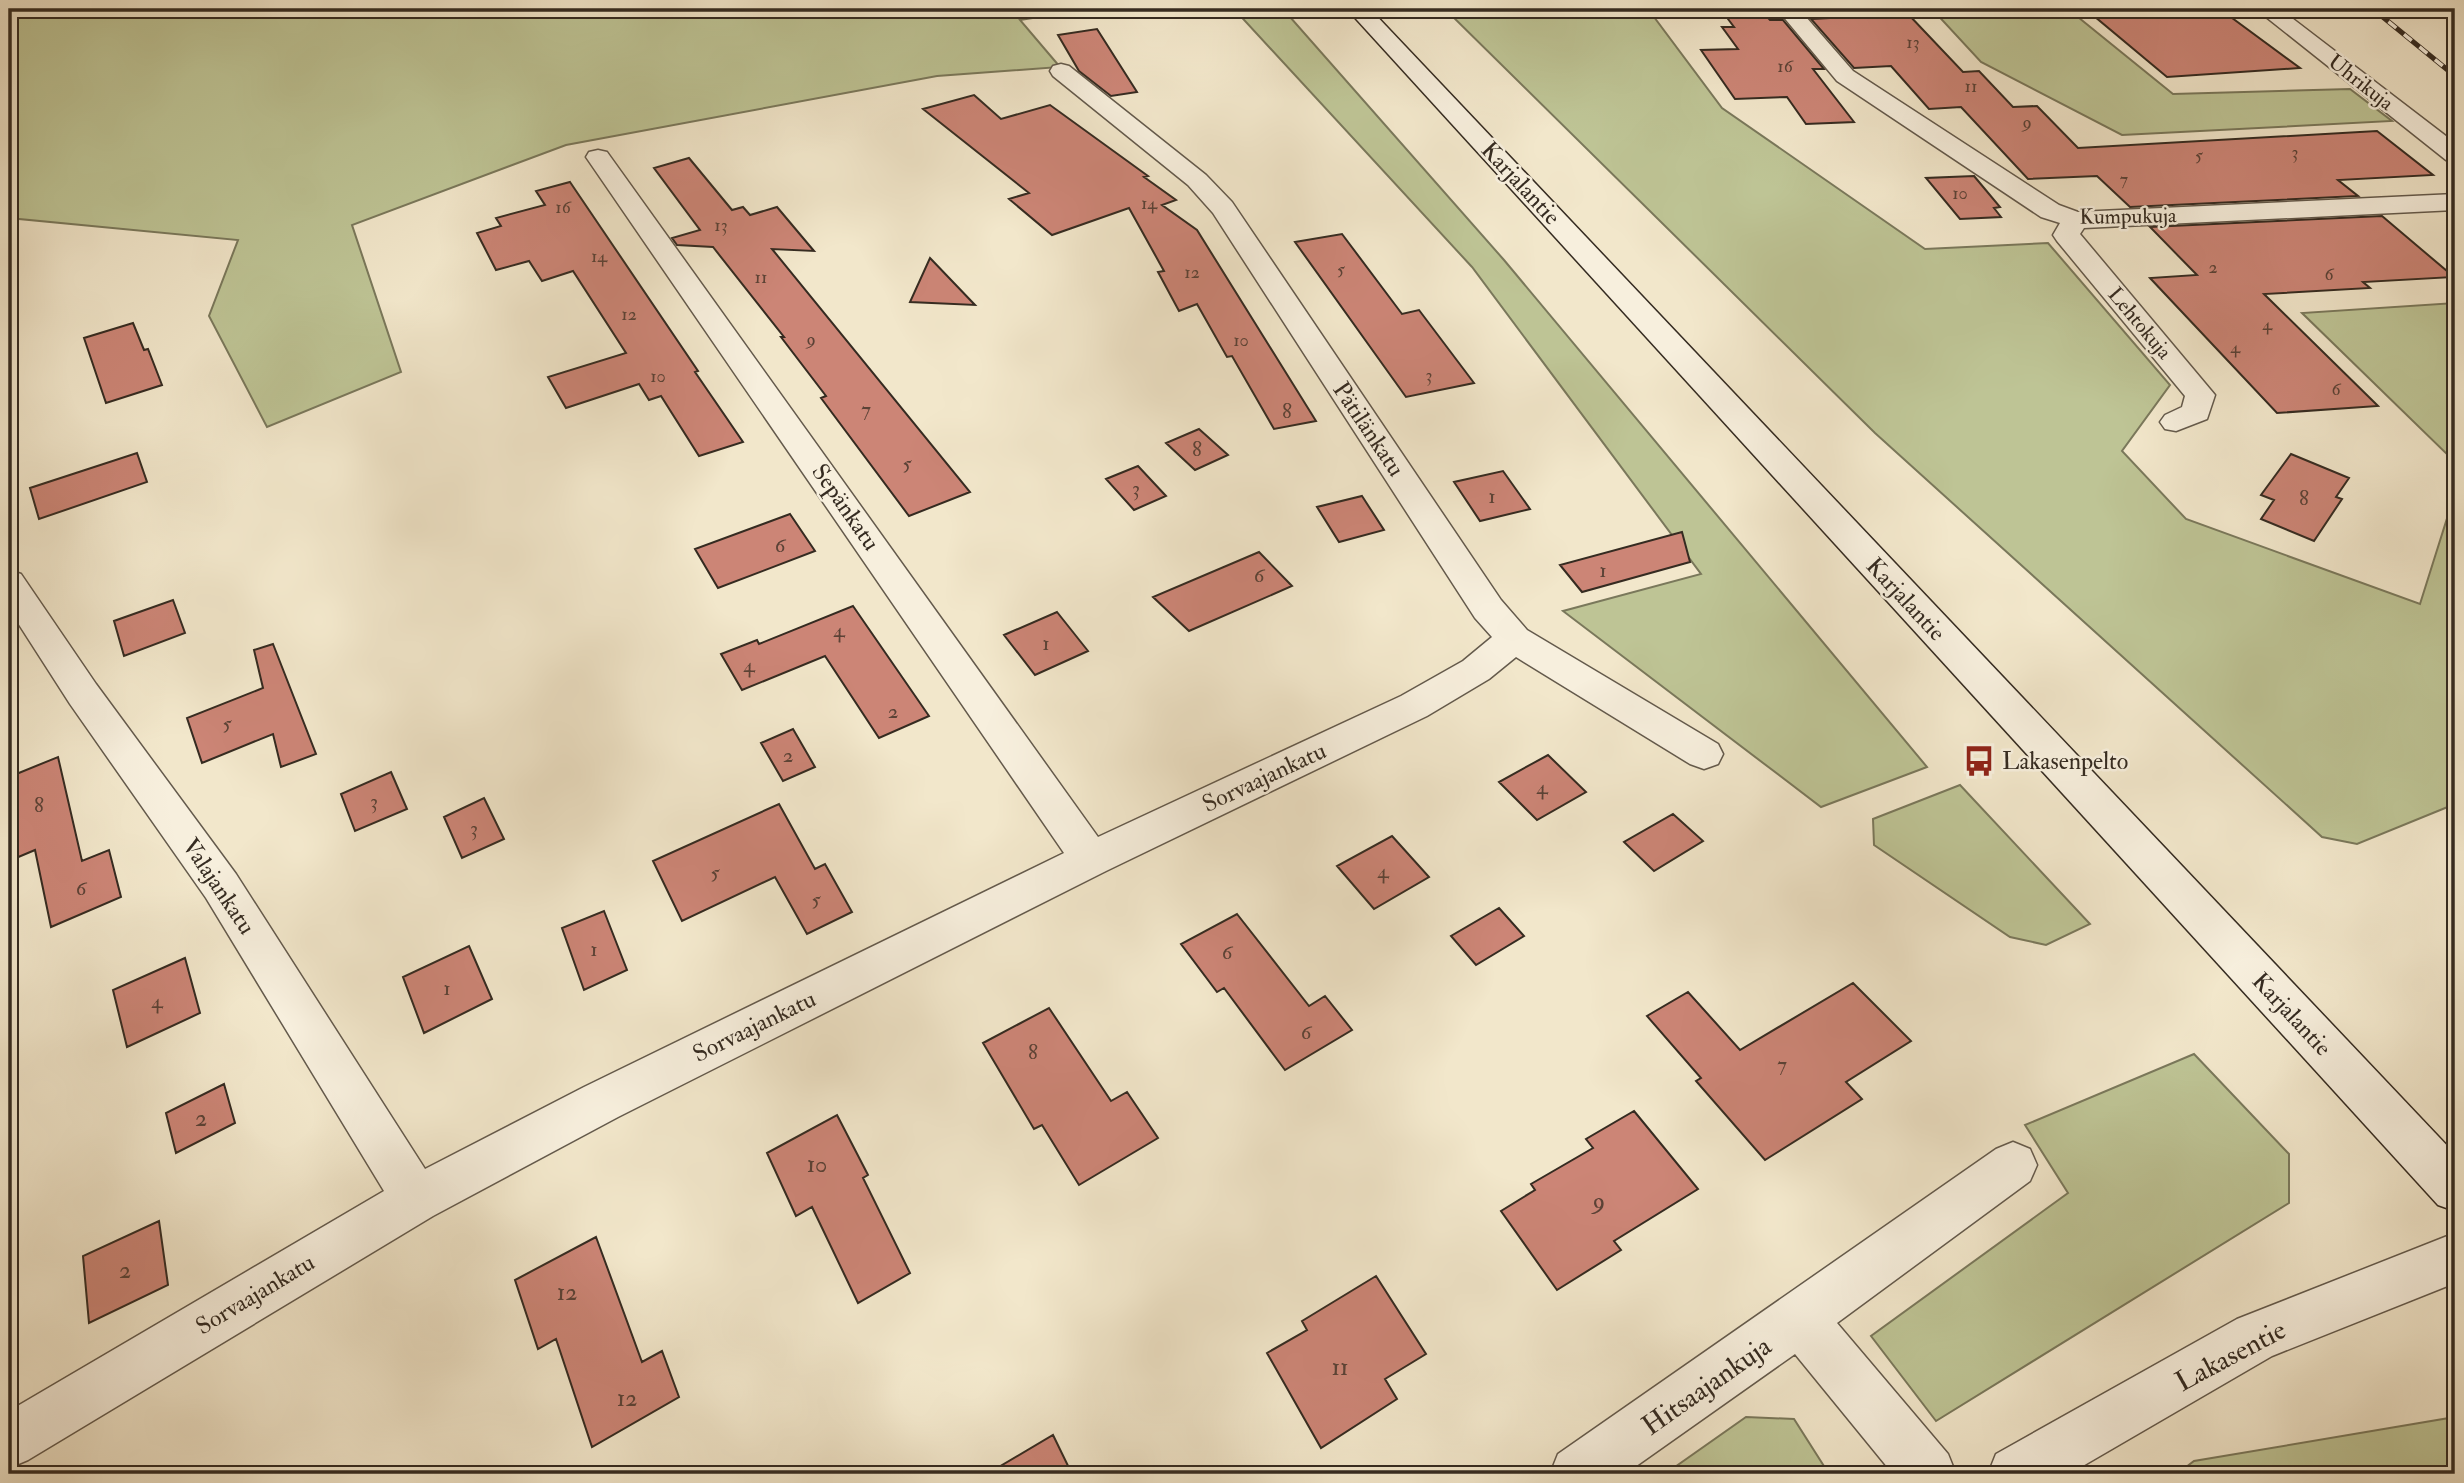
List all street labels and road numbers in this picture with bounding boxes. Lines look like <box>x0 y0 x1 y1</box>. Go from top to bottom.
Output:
street label: Uhrikuja <box>2322 48 2399 117</box>
street label: Karjalantie <box>1474 135 1567 232</box>
street label: Kumpukuja <box>2079 202 2177 231</box>
street label: Lehtokuja <box>2102 282 2178 365</box>
street label: Pätilänkatu <box>1326 376 1412 483</box>
street label: Sepänkatu <box>804 458 887 557</box>
street label: Karjalantie <box>1859 551 1952 648</box>
street label: Sorvaajankatu <box>1197 735 1331 820</box>
street label: Valajankatu <box>175 832 262 941</box>
street label: Karjalantie <box>2245 966 2338 1063</box>
street label: Sorvaajankatu <box>688 983 821 1070</box>
street label: Sorvaajankatu <box>190 1247 320 1342</box>
street label: Lakasentie <box>2169 1313 2292 1400</box>
street label: Hitsaajankuja <box>1635 1329 1779 1444</box>

